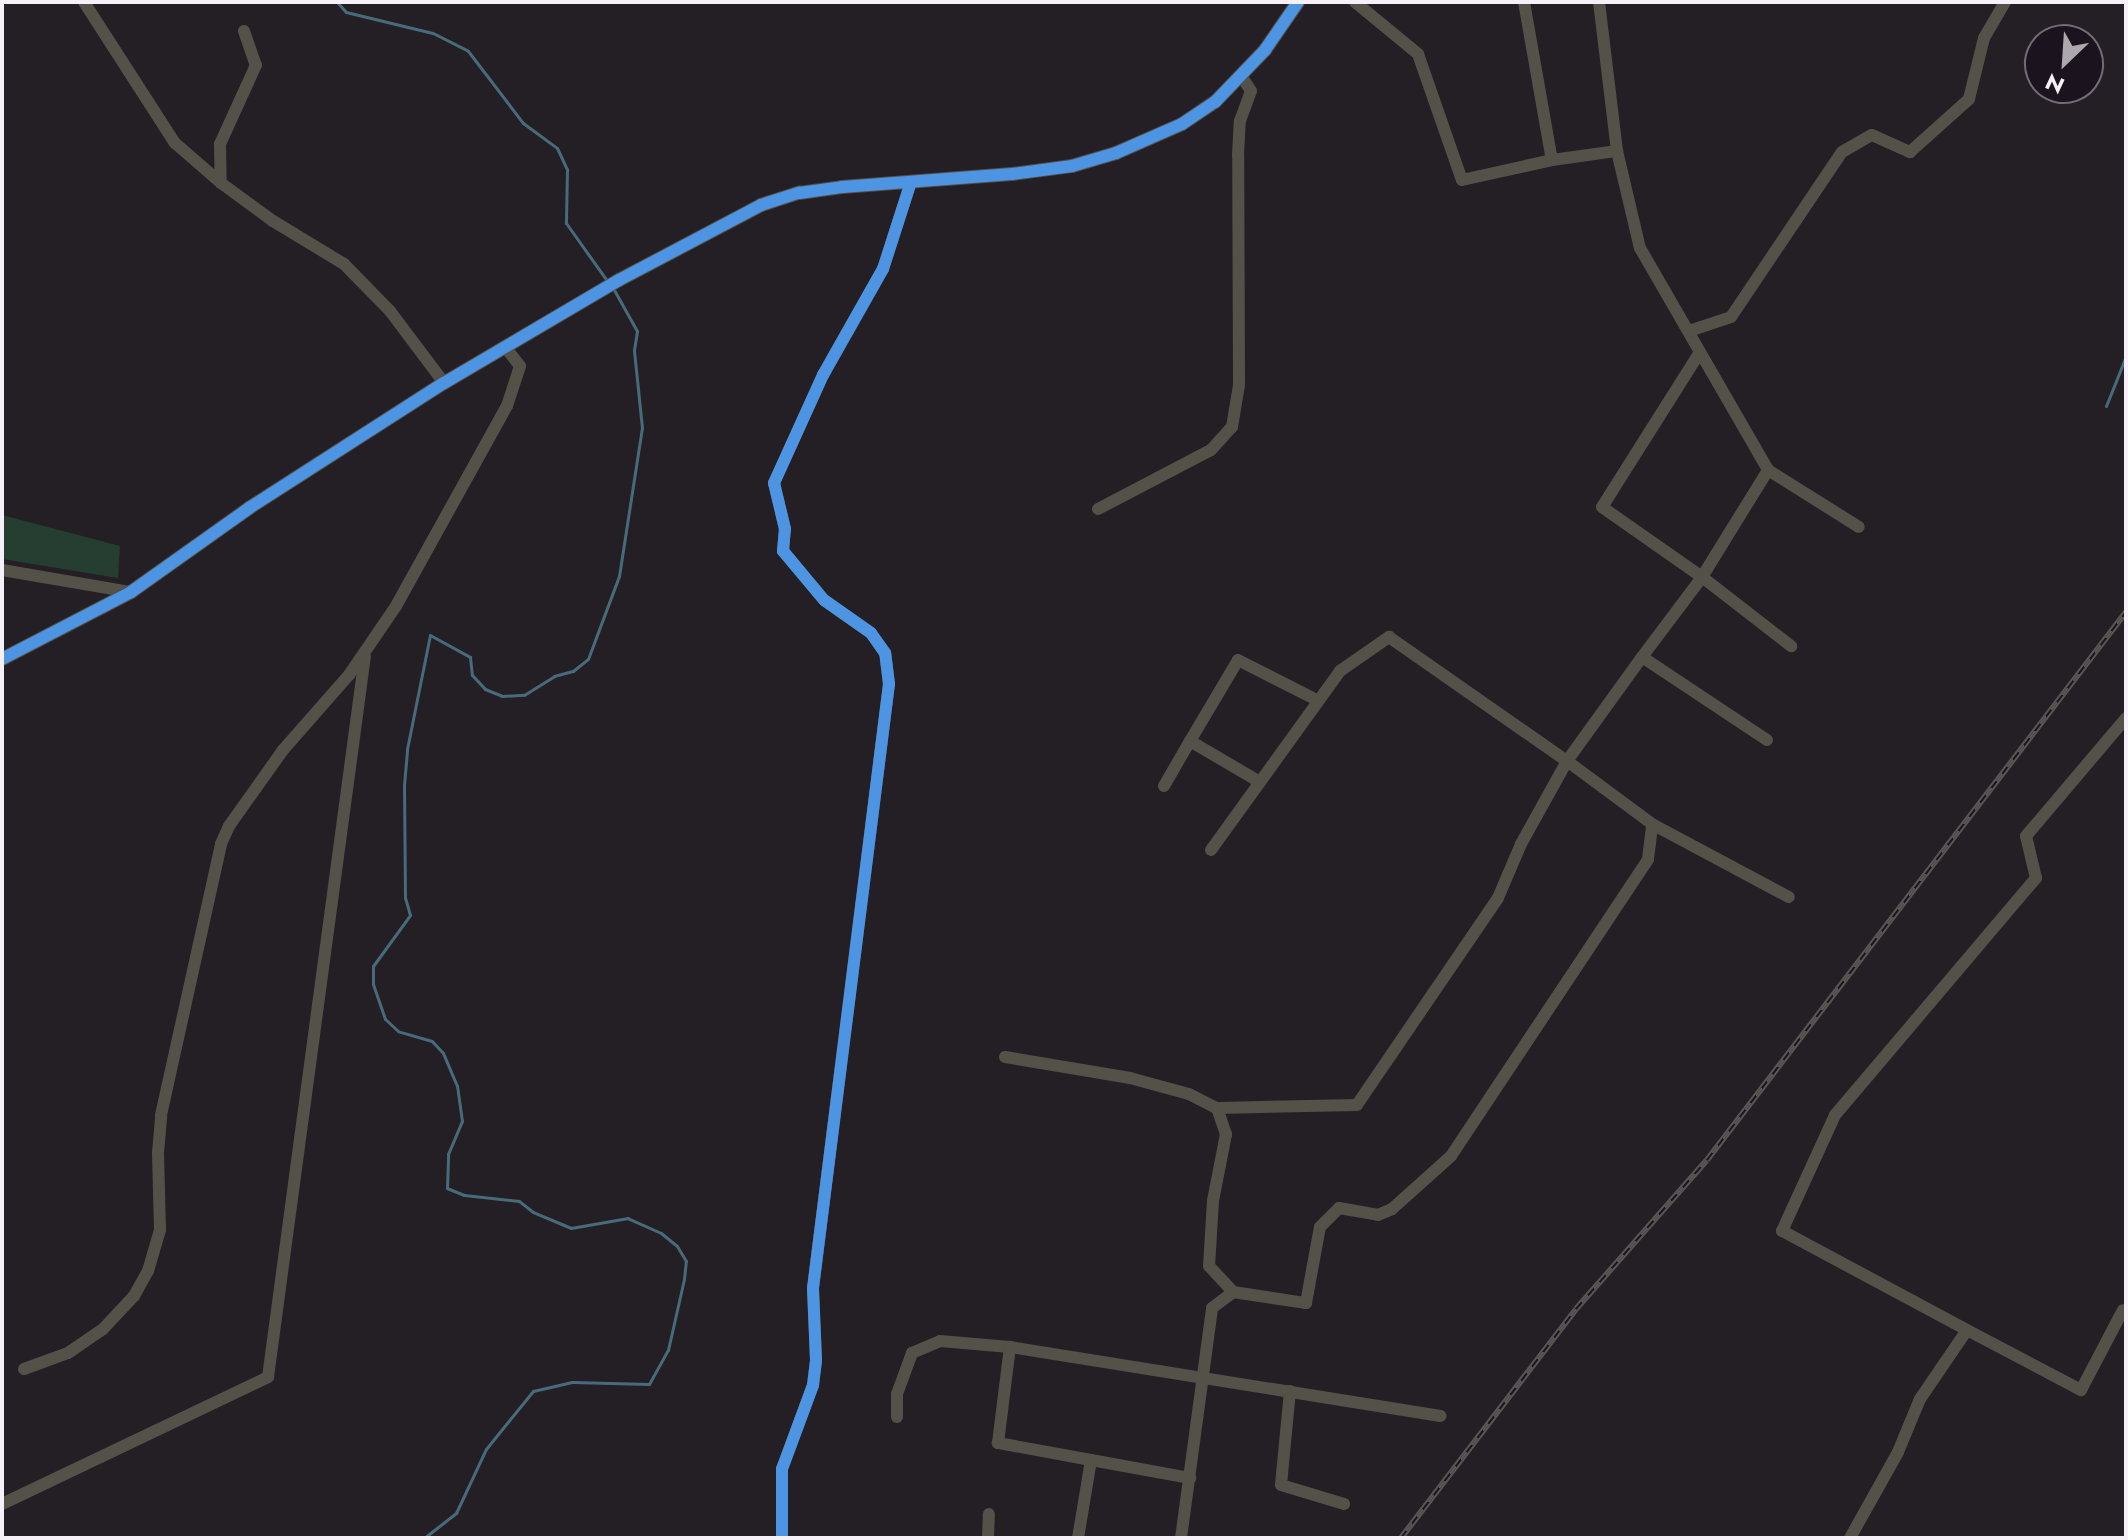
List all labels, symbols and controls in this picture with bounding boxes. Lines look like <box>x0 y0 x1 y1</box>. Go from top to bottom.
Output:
north arrow <box>2024 24 2104 104</box>
text: N <box>2040 66 2069 102</box>

